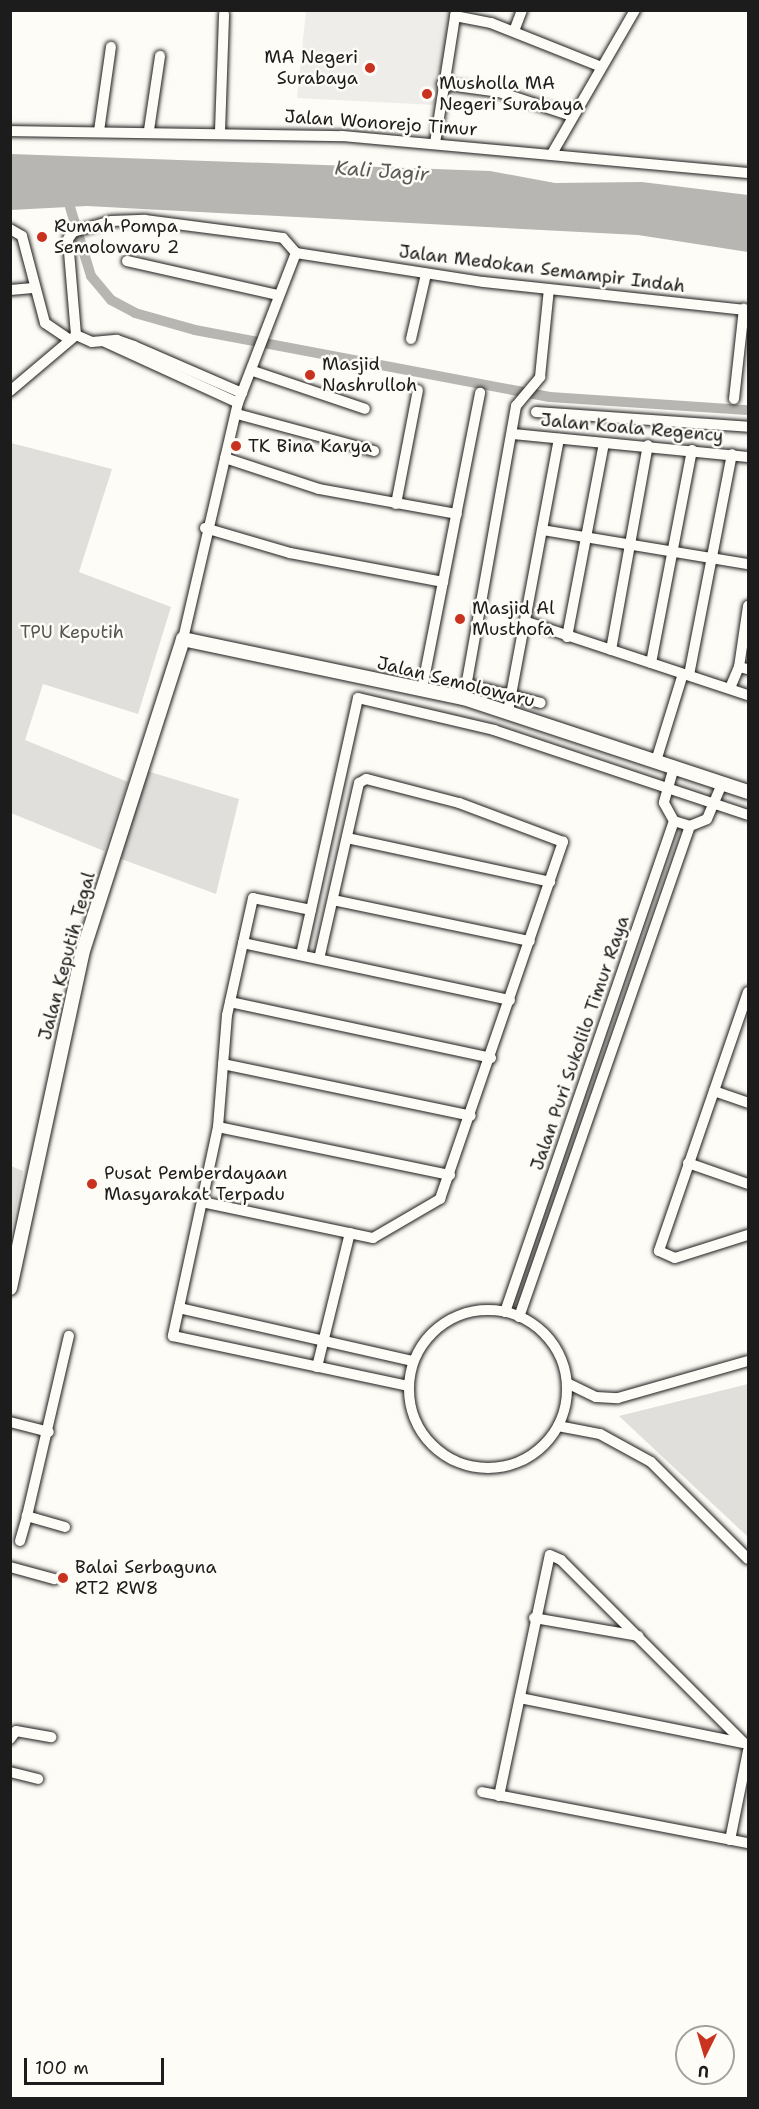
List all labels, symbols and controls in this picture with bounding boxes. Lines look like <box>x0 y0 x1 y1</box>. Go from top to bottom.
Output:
place label: MA Negeri Surabaya <box>264 47 358 90</box>
marker: MA Negeri Surabaya <box>363 61 377 75</box>
place label: Musholla MA Negeri Surabaya <box>439 73 584 116</box>
marker: Musholla MA Negeri Surabaya <box>420 87 434 101</box>
street label: Jalan Wonorejo Timur <box>284 105 478 141</box>
water label: Kali Jagir <box>334 156 430 186</box>
place label: Rumah Pompa Semolowaru 2 <box>54 216 179 258</box>
marker: Rumah Pompa Semolowaru 2 <box>35 230 49 244</box>
street label: Jalan Medokan Semampir Indah <box>398 241 686 297</box>
place label: Masjid Nashrulloh <box>322 354 417 397</box>
marker: Masjid Nashrulloh <box>303 368 317 382</box>
street label: Jalan Koala Regency <box>540 409 724 447</box>
place label: TK Bina Karya <box>248 435 372 457</box>
marker: TK Bina Karya <box>229 439 243 453</box>
place label: Masjid Al Musthofa <box>472 598 555 640</box>
marker: Masjid Al Musthofa <box>453 612 467 626</box>
park label: TPU Keputih <box>20 621 124 643</box>
street label: Jalan Semolowaru <box>375 652 537 712</box>
street label: Jalan Keputih Tegal <box>34 870 100 1042</box>
street label: Jalan Puri Sukolilo Timur Raya <box>526 913 634 1173</box>
place label: Pusat Pemberdayaan Masyarakat Terpadu <box>104 1163 287 1206</box>
marker: Pusat Pemberdayaan Masyarakat Terpadu <box>85 1177 99 1191</box>
place label: Balai Serbaguna RT2 RW8 <box>75 1557 217 1600</box>
marker: Balai Serbaguna RT2 RW8 <box>56 1571 70 1585</box>
north arrow <box>675 2025 735 2085</box>
scale bar <box>27 2046 166 2084</box>
text: 100 m <box>35 2056 89 2080</box>
text: U <box>697 2061 710 2082</box>

